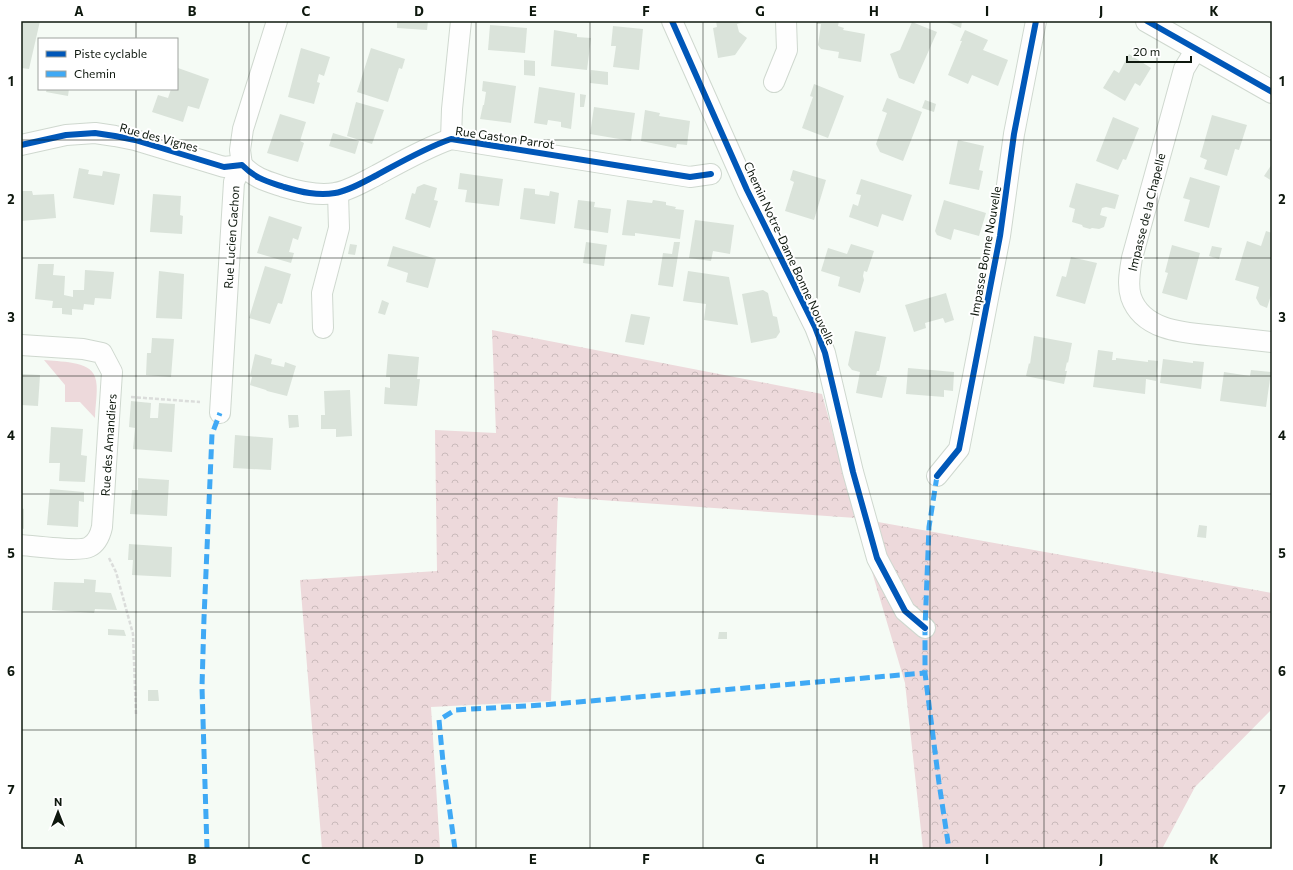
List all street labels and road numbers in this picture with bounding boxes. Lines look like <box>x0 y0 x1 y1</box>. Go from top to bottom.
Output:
street label: Rue des Vignes <box>118 120 200 154</box>
street label: Rue Gaston Parrot <box>454 123 556 151</box>
street label: Impasse de la Chapelle <box>1125 152 1167 272</box>
street label: Chemin Notre-Dame Bonne Nouvelle <box>741 159 839 347</box>
street label: Rue Lucien Gachon <box>220 185 242 289</box>
street label: Impasse Bonne Nouvelle <box>967 185 1003 317</box>
street label: Rue des Amandiers <box>97 393 119 497</box>

